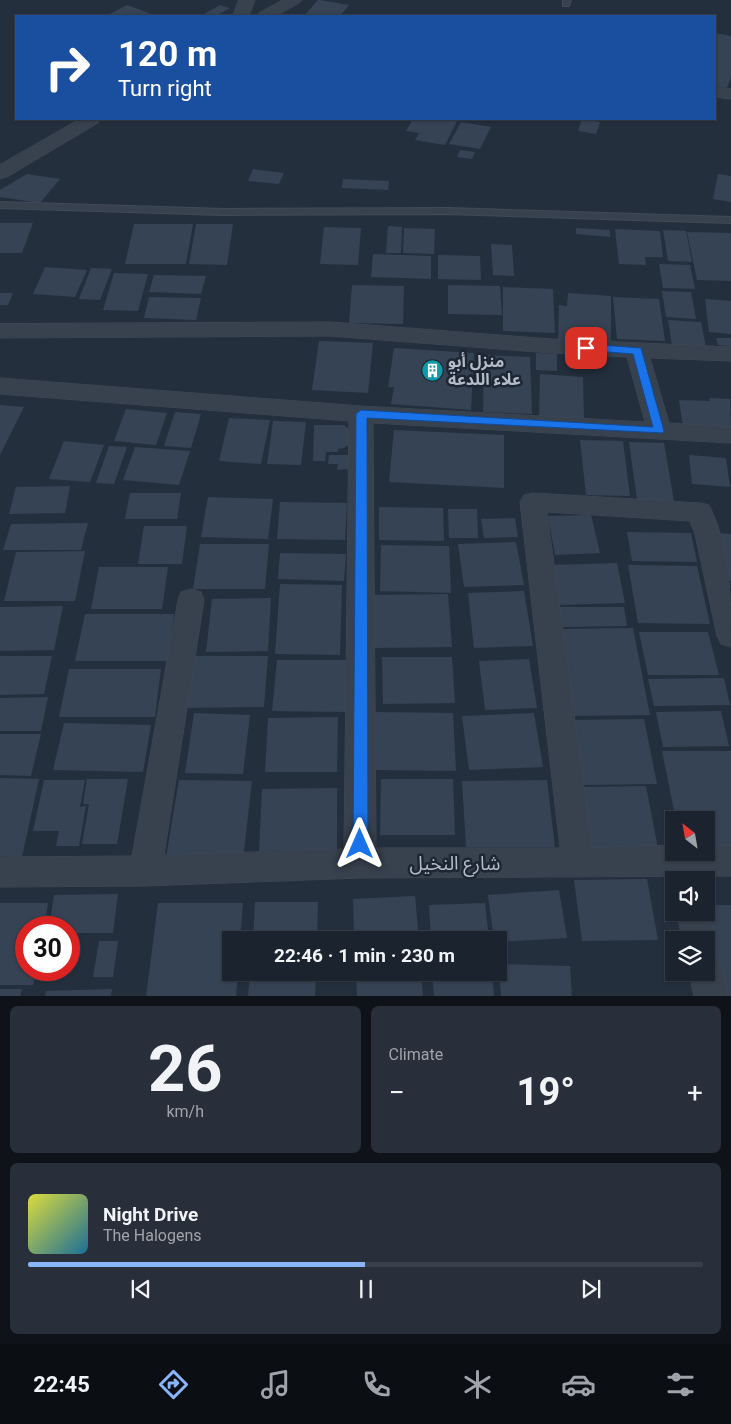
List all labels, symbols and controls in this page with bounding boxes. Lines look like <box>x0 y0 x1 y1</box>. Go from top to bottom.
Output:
text: 120 m <box>118 34 217 75</box>
icon: right <box>35 35 100 100</box>
text: Turn right <box>118 76 212 101</box>
pin <box>565 327 607 369</box>
icon: arrive <box>572 334 600 362</box>
place label: منزل أبو علاء اللدعة <box>448 352 521 389</box>
building icon: منزل أبو علاء اللدعة <box>420 358 444 382</box>
north arrow <box>665 811 715 861</box>
map controls <box>665 811 715 981</box>
position arrow <box>333 817 385 869</box>
street label: شارع النخيل <box>410 852 500 877</box>
button: sound <box>665 871 715 921</box>
speed limit sign: 30 <box>15 916 80 981</box>
button: layers <box>665 931 715 981</box>
text: 22:46 · 1 min · 230 m <box>274 944 455 967</box>
text: 26 <box>148 1031 223 1107</box>
text: Climate <box>389 1045 443 1064</box>
text: 19° <box>517 1070 575 1114</box>
text: − <box>389 1076 405 1109</box>
text: + <box>687 1076 703 1109</box>
text: km/h <box>166 1102 204 1121</box>
text: Night Drive <box>103 1203 198 1226</box>
text: The Halogens <box>103 1226 202 1245</box>
icon: previous <box>127 1275 155 1303</box>
icon: pause <box>352 1275 380 1303</box>
icon: next <box>577 1275 605 1303</box>
icon: directions <box>156 1367 191 1402</box>
icon: music <box>258 1367 293 1402</box>
icon: phone <box>359 1367 394 1402</box>
icon: climate <box>460 1367 495 1402</box>
icon: car <box>561 1367 596 1402</box>
icon: filters <box>663 1367 698 1402</box>
text: 22:45 <box>33 1372 90 1397</box>

